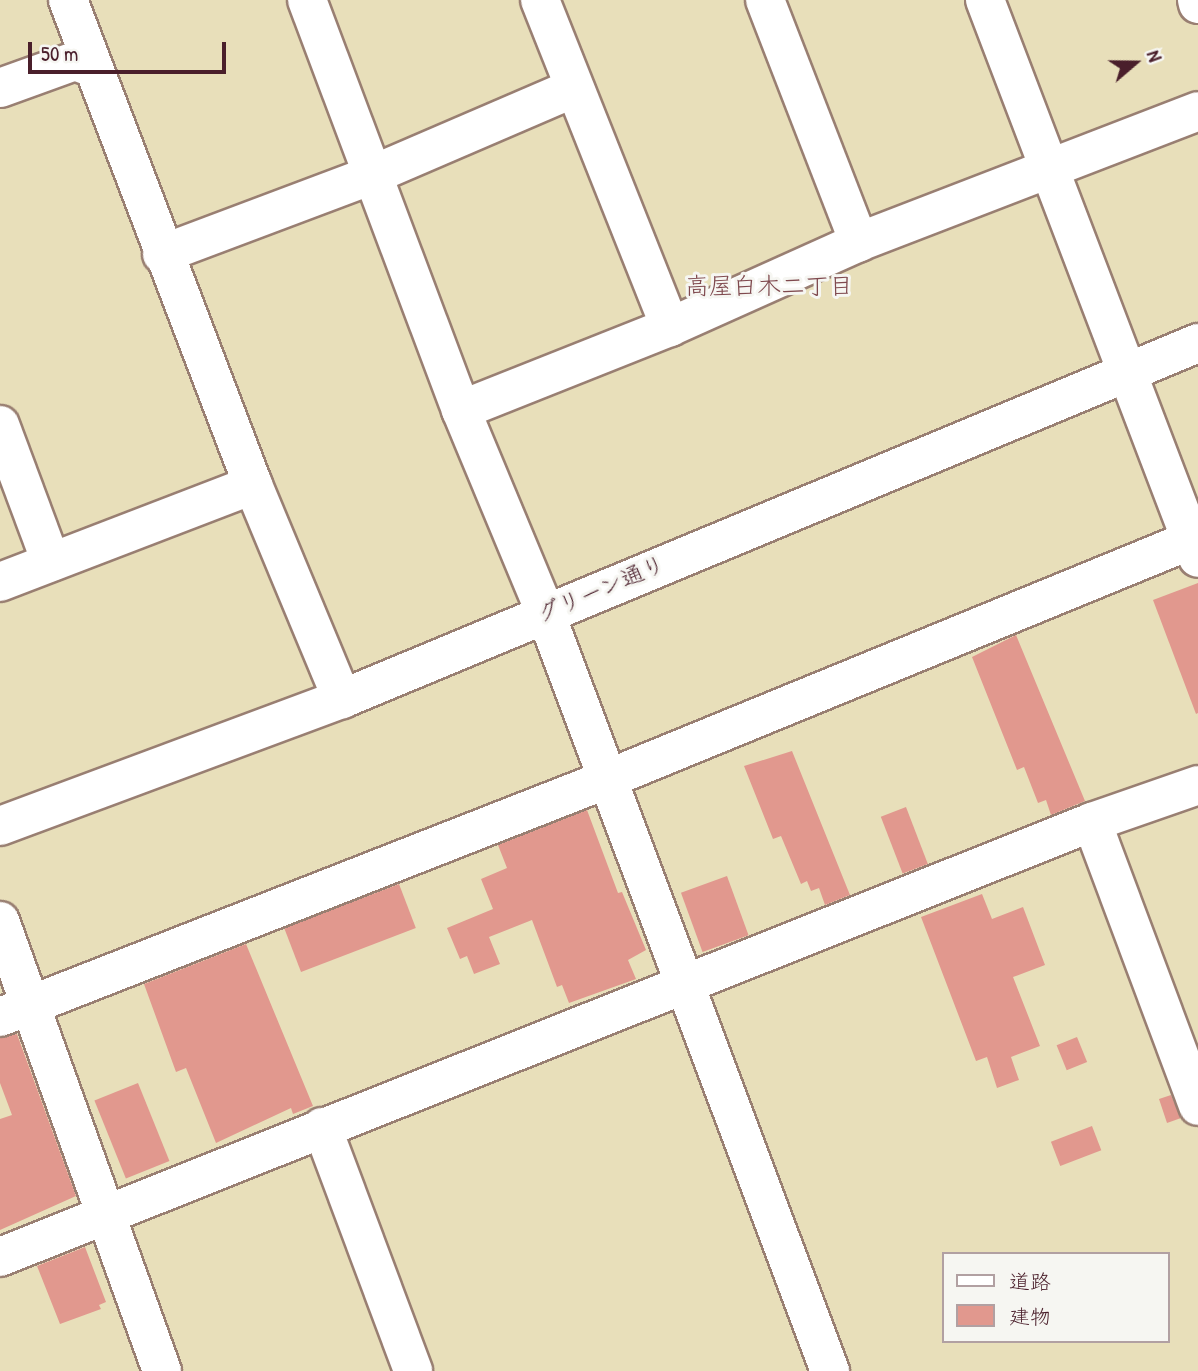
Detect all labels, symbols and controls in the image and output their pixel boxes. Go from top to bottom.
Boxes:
scale bar [32,28,229,72]
north arrow [1100,28,1170,98]
text: 50 m [41,39,78,68]
text: N [1141,47,1169,65]
district label: 高屋白木二丁目 [685,272,853,300]
street label: グリーン通り [532,549,670,629]
legend [942,1252,1170,1343]
text: 道路 [1009,1267,1051,1296]
text: 建物 [1009,1302,1051,1331]

